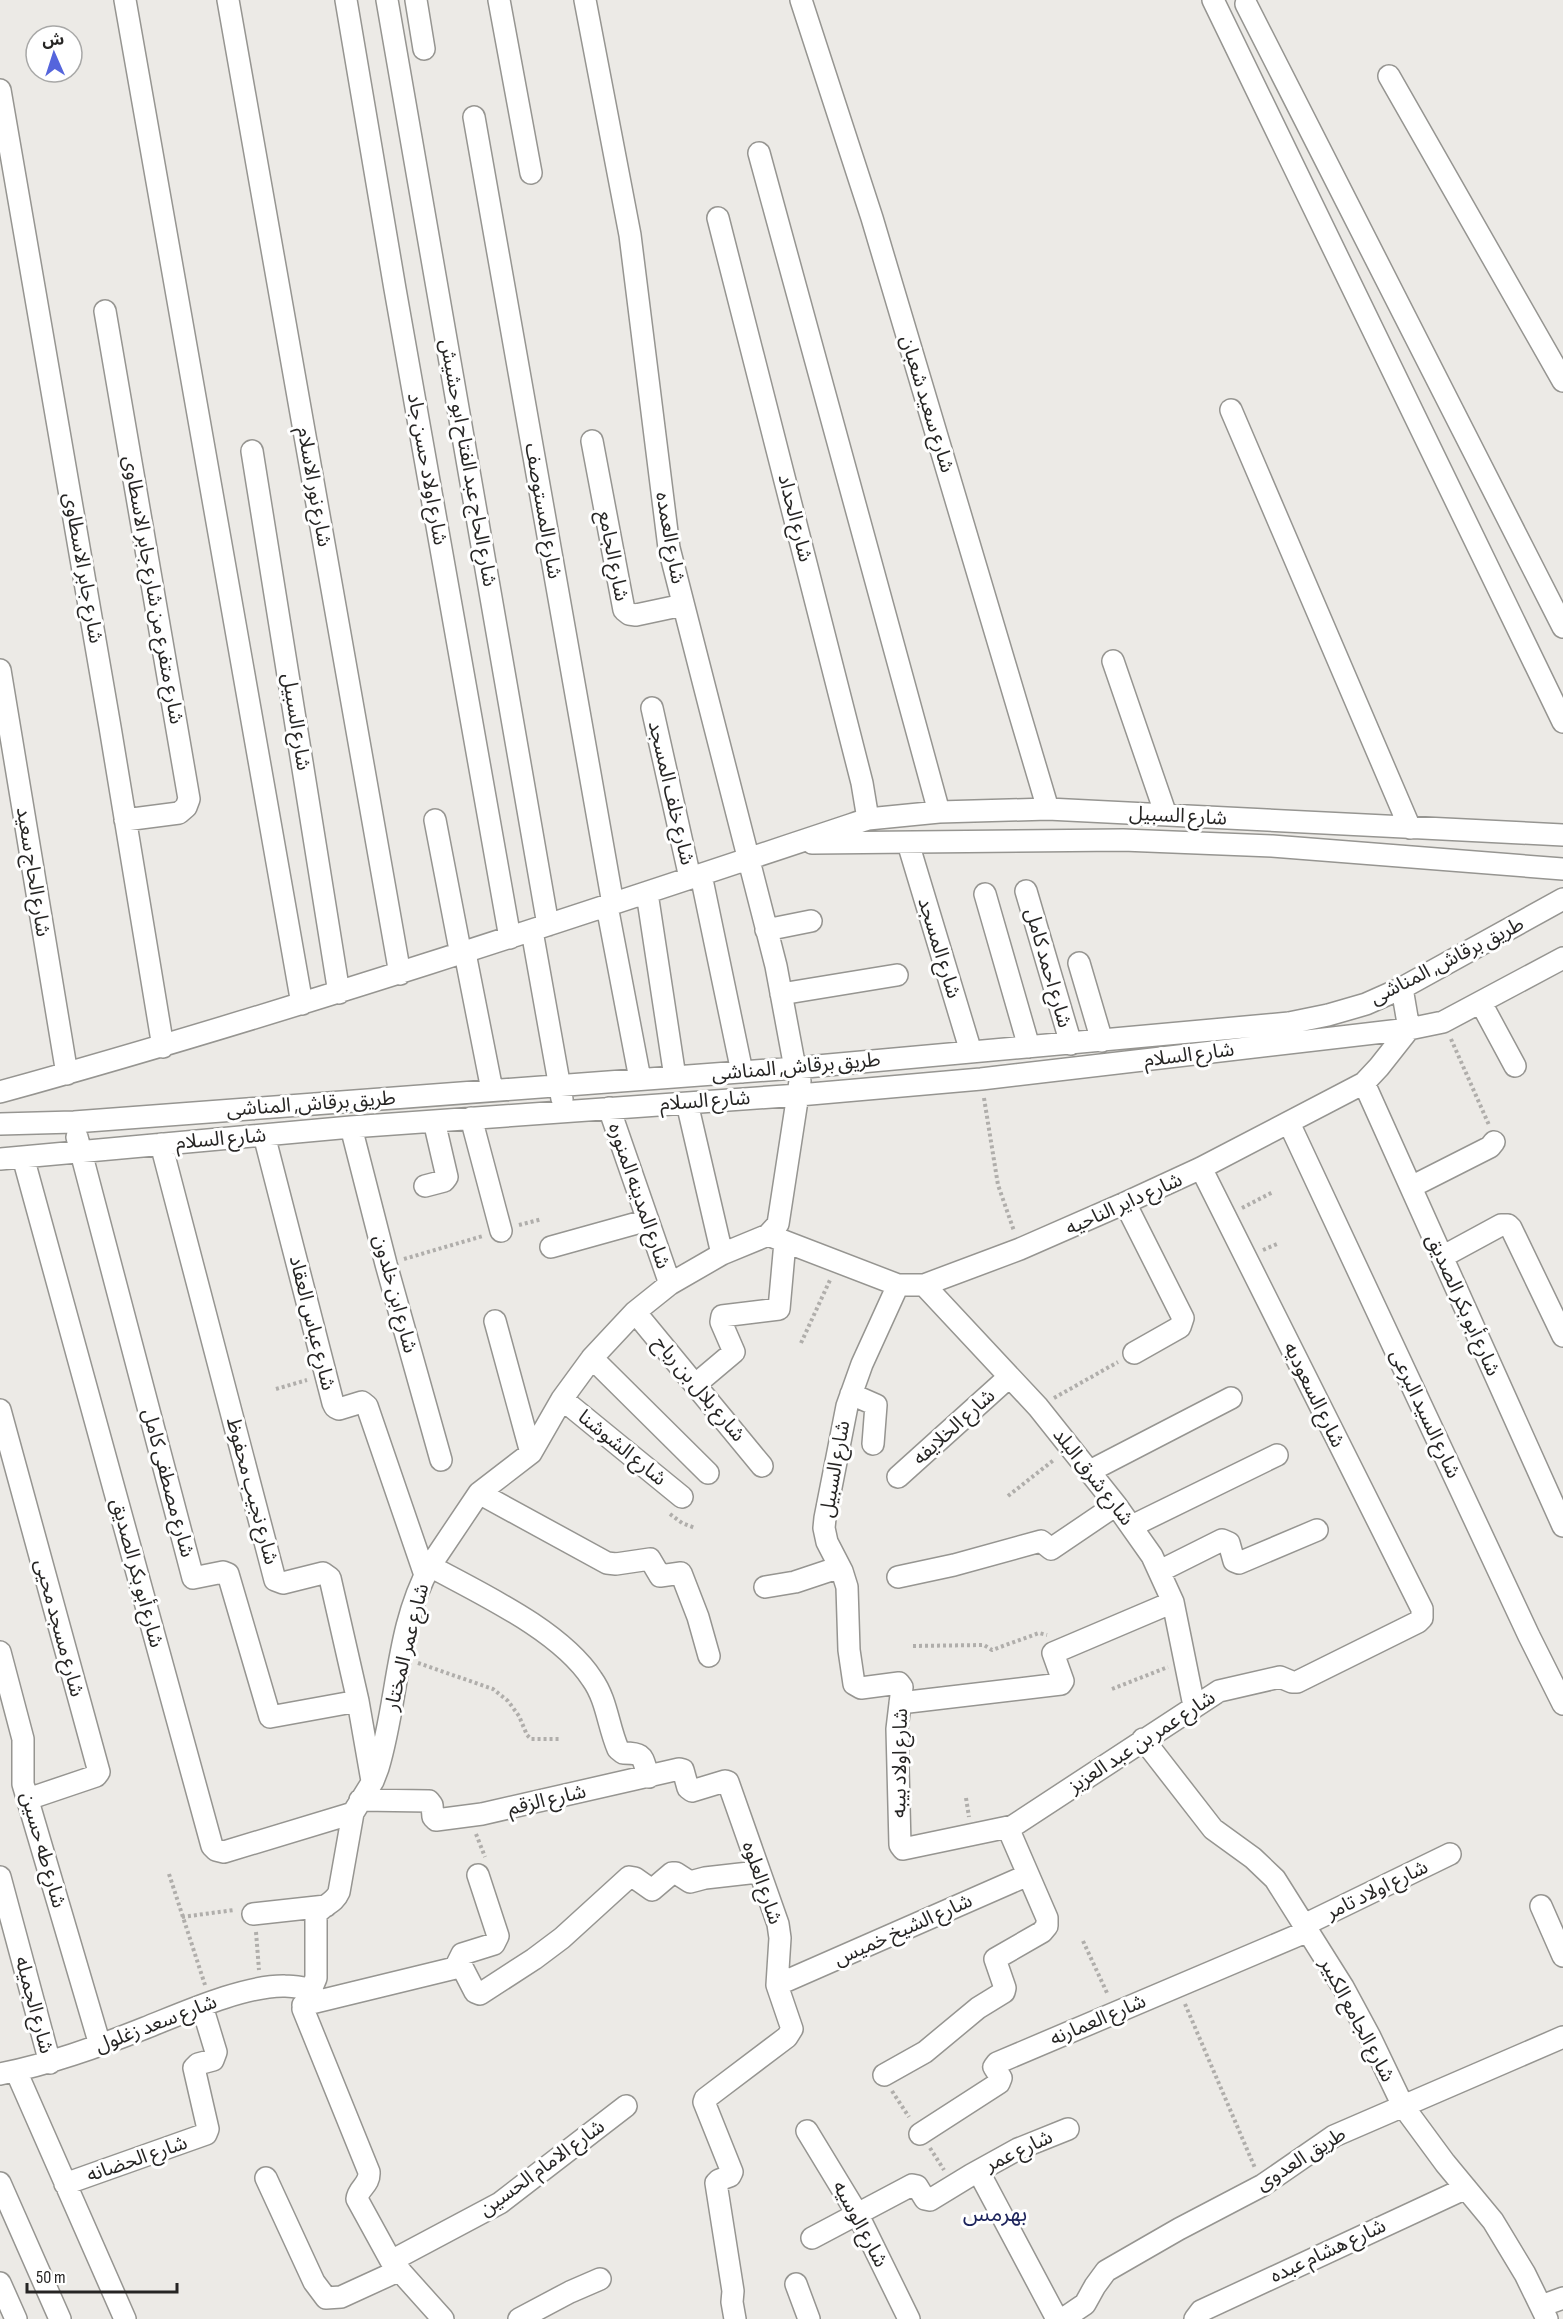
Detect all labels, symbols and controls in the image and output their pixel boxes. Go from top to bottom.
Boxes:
north arrow [24,24,84,84]
text: ش [42,30,65,51]
street label: شارع سعيد شعبان [893,333,959,476]
street label: شارع الحاج عبد الفتاح ابو حشيش [432,337,502,589]
street label: شارع اولاد حسن جاد [400,391,452,547]
street label: شارع نور الاسلام [290,425,336,549]
street label: شارع المستوصف [517,441,567,581]
street label: شارع متفرع من شارع جابر الاسطاوى [116,454,188,726]
street label: شارع الحداد [771,472,818,565]
street label: شارع العمده [648,490,690,586]
street label: شارع جابر الاسطاوى [56,491,108,646]
street label: شارع الجامع [590,509,634,604]
street label: شارع السبيل [275,672,316,773]
street label: شارع خلف المسجد [641,719,699,868]
street label: شارع السبيل [1128,801,1228,833]
street label: شارع الحاج سعيد [9,806,55,939]
street label: شارع المسجد [910,895,966,1002]
street label: شارع احمد كامل [1018,905,1077,1031]
street label: طريق برقاش, المناشى [1366,912,1528,1010]
street label: شارع السلام [1142,1038,1236,1074]
street label: طريق برقاش, المناشى [711,1048,881,1086]
street label: طريق برقاش, المناشى [226,1086,396,1122]
street label: شارع السلام [659,1086,751,1118]
street label: شارع المدينه المنوره [601,1120,675,1273]
street label: شارع السلام [175,1123,267,1157]
street label: شارع داير الناحيه [1062,1168,1187,1242]
street label: شارع أبو بكر الصديق [1419,1230,1506,1381]
street label: شارع ابن خلدون [366,1232,422,1356]
street label: شارع عباس العقاد [282,1253,340,1393]
street label: شارع بلال بن رباح [646,1331,750,1448]
street label: شارع السعوديه [1276,1338,1350,1452]
street label: شارع السيد البرعى [1383,1346,1465,1483]
street label: شارع الخلايفه [908,1384,1001,1472]
street label: شارع الشوشنا [572,1405,671,1493]
street label: شارع مصطفى كامل [135,1406,199,1560]
street label: شارع نجيب محفوظ [219,1415,283,1568]
street label: شارع السبيل [815,1419,857,1520]
street label: شارع شرق البلد [1046,1423,1139,1532]
street label: شارع أبو بكر الصديق [104,1496,169,1651]
street label: شارع مسجد محيى [27,1556,89,1700]
street label: شارع عمر المختار [379,1581,436,1714]
street label: شارع عمر بن عبد العزيز [1063,1686,1221,1801]
street label: شارع اولاد بيبه [887,1708,915,1818]
street label: شارع الزقم [506,1779,589,1823]
street label: شارع طه حسين [13,1789,71,1911]
street label: شارع العلوه [735,1838,787,1928]
street label: شارع اولاد تامر [1321,1855,1433,1927]
street label: شارع الشيخ خميس [830,1889,977,1973]
street label: شارع الجامع الكبير [1312,1953,1400,2087]
street label: شارع الجميله [8,1954,58,2057]
street label: شارع العمارنه [1046,1989,1150,2053]
street label: شارع سعد زغلول [92,1990,221,2060]
street label: شارع الامام الحسين [474,2114,611,2223]
street label: طريق العدوى [1252,2122,1350,2196]
street label: شارع عمر [981,2125,1057,2179]
street label: شارع الحضانه [84,2131,191,2189]
street label: شارع الوسيه [825,2177,893,2272]
district label: بهرمس [963,2201,1027,2228]
street label: شارع هشام عبده [1266,2214,1391,2290]
scale bar [27,2256,177,2294]
text: 50 m [36,2267,66,2288]

